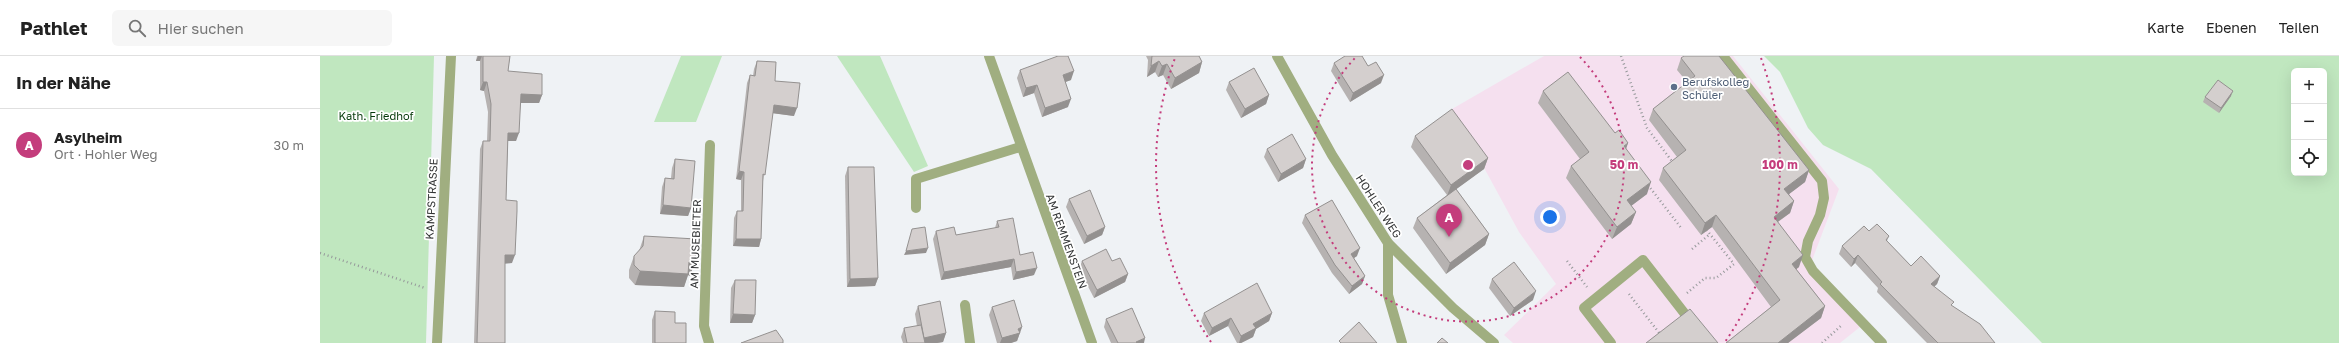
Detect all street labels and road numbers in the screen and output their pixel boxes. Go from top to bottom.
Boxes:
street label: KAMPSTRASSE [422,158,440,240]
street label: HOHLER WEG [1354,172,1404,240]
street label: AM REMMENSTEIN [1044,192,1090,290]
street label: AM MUSEBIETER [687,199,703,289]

